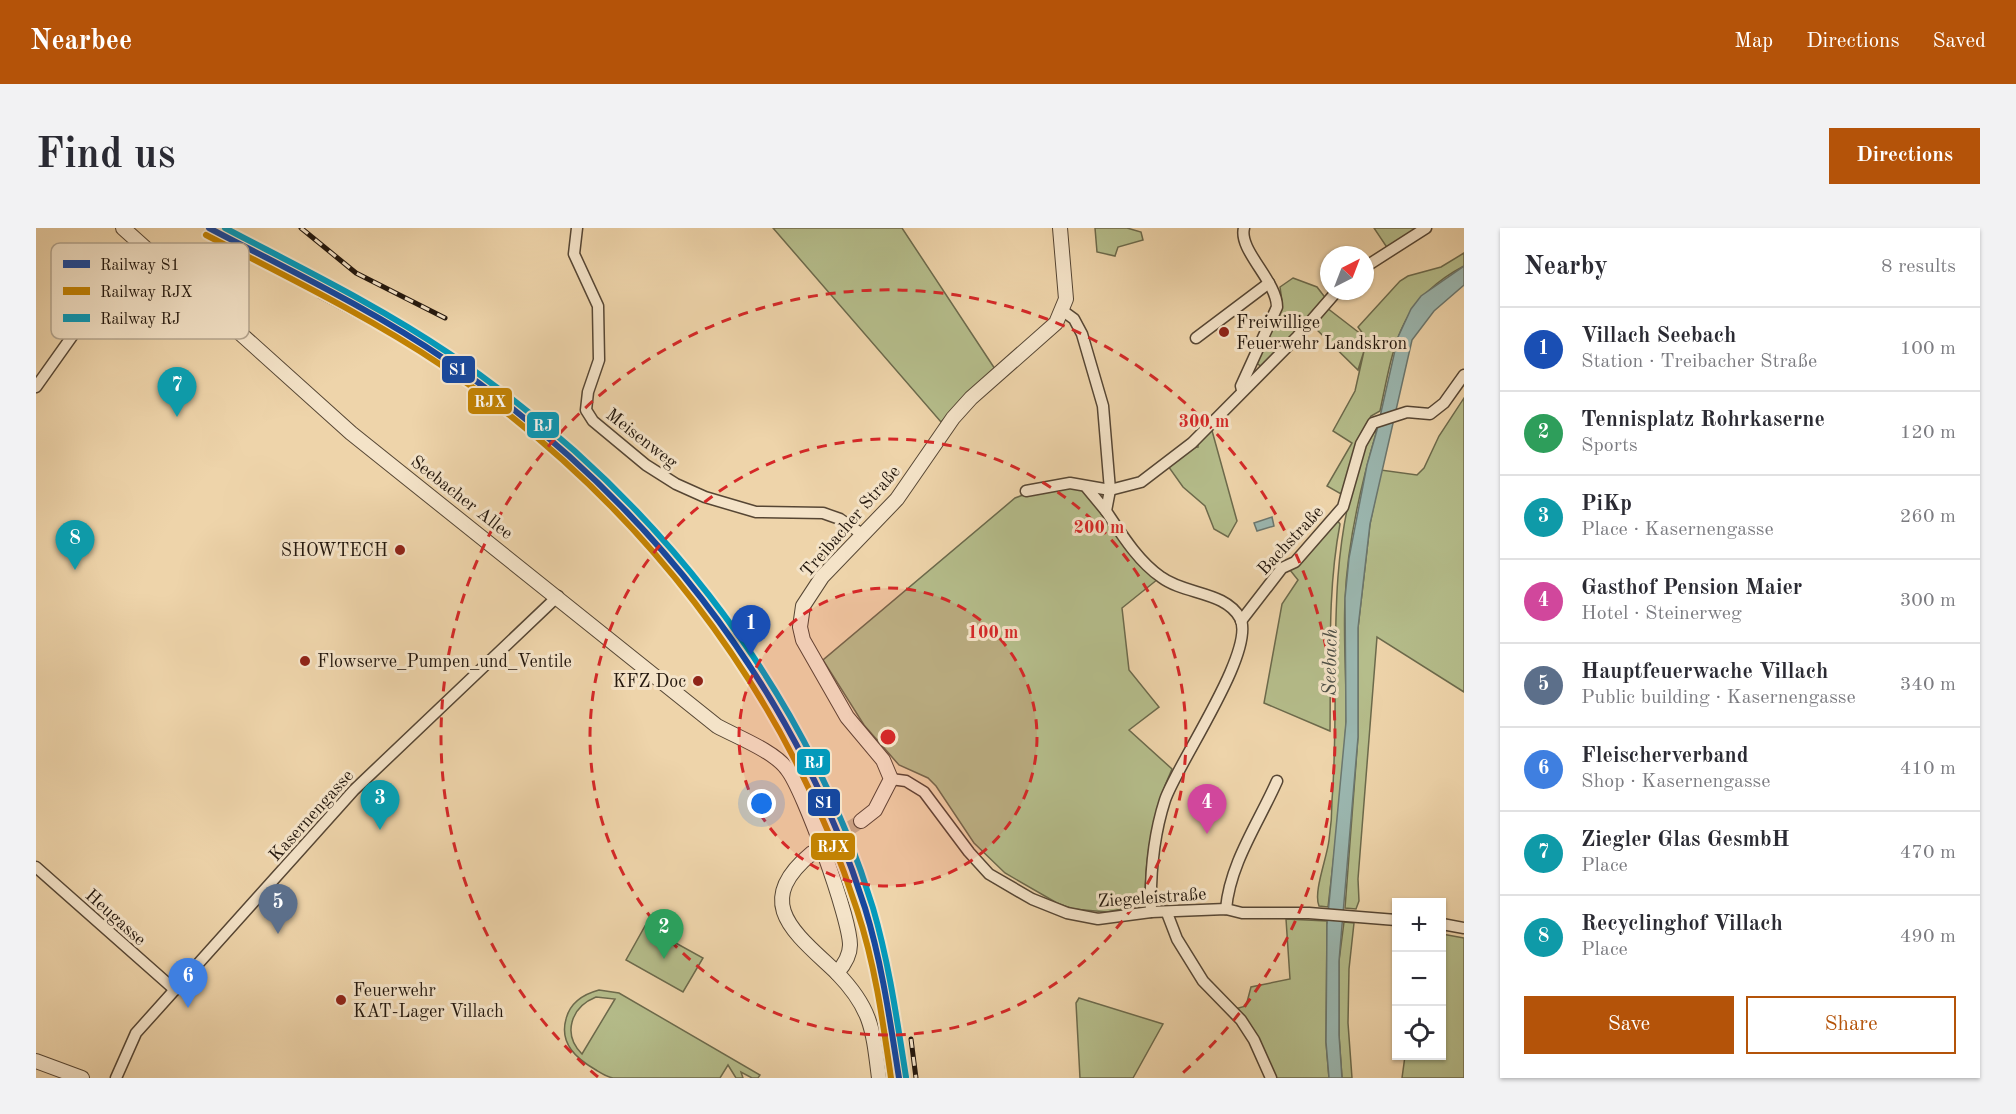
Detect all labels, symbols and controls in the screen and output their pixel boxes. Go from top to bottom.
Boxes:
text: Nearbee [30,28,132,56]
text: Map [1734,31,1773,52]
text: Directions [1806,31,1900,52]
text: Saved [1933,31,1986,52]
button: Directions [1829,128,1980,184]
text: Find us [36,135,175,177]
legend [51,243,249,339]
north arrow [1320,246,1374,300]
text: Nearby [1524,254,1608,280]
text: 8 results [1881,257,1956,277]
text: Railway S1 [100,258,180,274]
text: Railway RJX [100,285,193,301]
text: Railway RJ [100,312,181,328]
place label: Freiwillige Feuerwehr Landskron [1236,314,1408,353]
marker: Freiwillige Feuerwehr Landskron [1217,325,1231,339]
text: Villach Seebach [1581,325,1736,347]
text: 1 [1538,339,1549,359]
text: 100 m [1900,339,1956,359]
text: Station · Treibacher Straße [1581,352,1817,372]
line badge: S1 [441,355,476,384]
text: S1 [448,363,468,379]
pin: 7 [158,368,196,417]
line badge: RJX [467,387,513,415]
text: RJX [474,395,506,411]
street label: Meisenweg [602,405,681,472]
text: Tennisplatz Rohrkaserne [1581,409,1825,431]
line badge: RJ [526,411,560,439]
text: 300 m [1179,413,1229,431]
text: RJ [533,419,554,435]
text: 2 [1538,423,1549,443]
text: 120 m [1900,423,1956,443]
text: Sports [1581,436,1638,456]
street label: Seebacher Allee [407,452,516,543]
street label: Treibacher Straße [798,462,904,581]
text: PiKp [1581,493,1632,515]
street label: Bachstraße [1254,503,1327,579]
text: 3 [1538,507,1549,527]
text: 260 m [1900,507,1956,527]
text: 200 m [1074,519,1124,537]
pin: 8 [56,520,94,570]
text: Place · Kasernengasse [1581,520,1774,540]
place label: SHOWTECH [281,542,388,560]
marker: SHOWTECH [393,543,407,557]
text: Gasthof Pension Maier [1581,577,1802,599]
text: 4 [1538,591,1549,611]
text: 300 m [1900,591,1956,611]
text: Hotel · Steinerweg [1581,604,1742,624]
pin: 1 [732,606,770,655]
text: 100 m [968,624,1018,642]
water label: Seebach [1320,628,1342,696]
place label: Flowserve_Pumpen_und_Ventile [317,653,572,671]
marker: Flowserve_Pumpen_und_Ventile [298,654,312,668]
text: Hauptfeuerwache Villach [1581,661,1828,683]
place label: KFZ Doc [613,673,686,691]
marker: KFZ Doc [691,674,705,688]
text: 5 [1538,675,1549,695]
text: 340 m [1900,675,1956,695]
text: Public building · Kasernengasse [1581,688,1856,708]
centre of rings [878,727,898,747]
text: Fleischerverband [1581,745,1749,767]
line badge: RJ [796,748,831,776]
text: RJ [804,756,825,772]
text: 6 [1538,759,1549,779]
text: 410 m [1900,759,1956,779]
street label: Kasernengasse [266,766,357,865]
text: Shop · Kasernengasse [1581,772,1770,792]
pin: 3 [360,780,400,830]
pin: 4 [1188,784,1226,834]
line badge: S1 [807,788,841,817]
your location [747,789,776,818]
text: S1 [814,796,834,812]
text: Ziegler Glas GesmbH [1581,829,1790,851]
line badge: RJX [810,832,856,861]
text: RJX [817,840,849,856]
text: 7 [1538,843,1549,863]
text: 470 m [1900,843,1956,863]
text: Place [1581,856,1628,876]
pin: 5 [258,884,298,934]
street label: Ziegeleistraße [1097,885,1207,911]
street label: Heugasse [82,886,149,949]
map controls [1392,898,1446,1060]
button: + [1392,898,1446,952]
pin: 2 [644,910,684,959]
text: Recyclinghof Villach [1581,913,1783,935]
text: 8 [1538,927,1549,947]
text: 490 m [1900,927,1956,947]
text: Place [1581,940,1628,960]
button: − [1392,952,1446,1006]
pin: 6 [168,958,208,1008]
place label: Feuerwehr KAT-Lager Villach [353,982,504,1021]
marker: Feuerwehr KAT-Lager Villach [334,993,348,1007]
button: Save [1524,996,1734,1054]
button: Share [1746,996,1956,1054]
button: locate [1392,1006,1446,1060]

